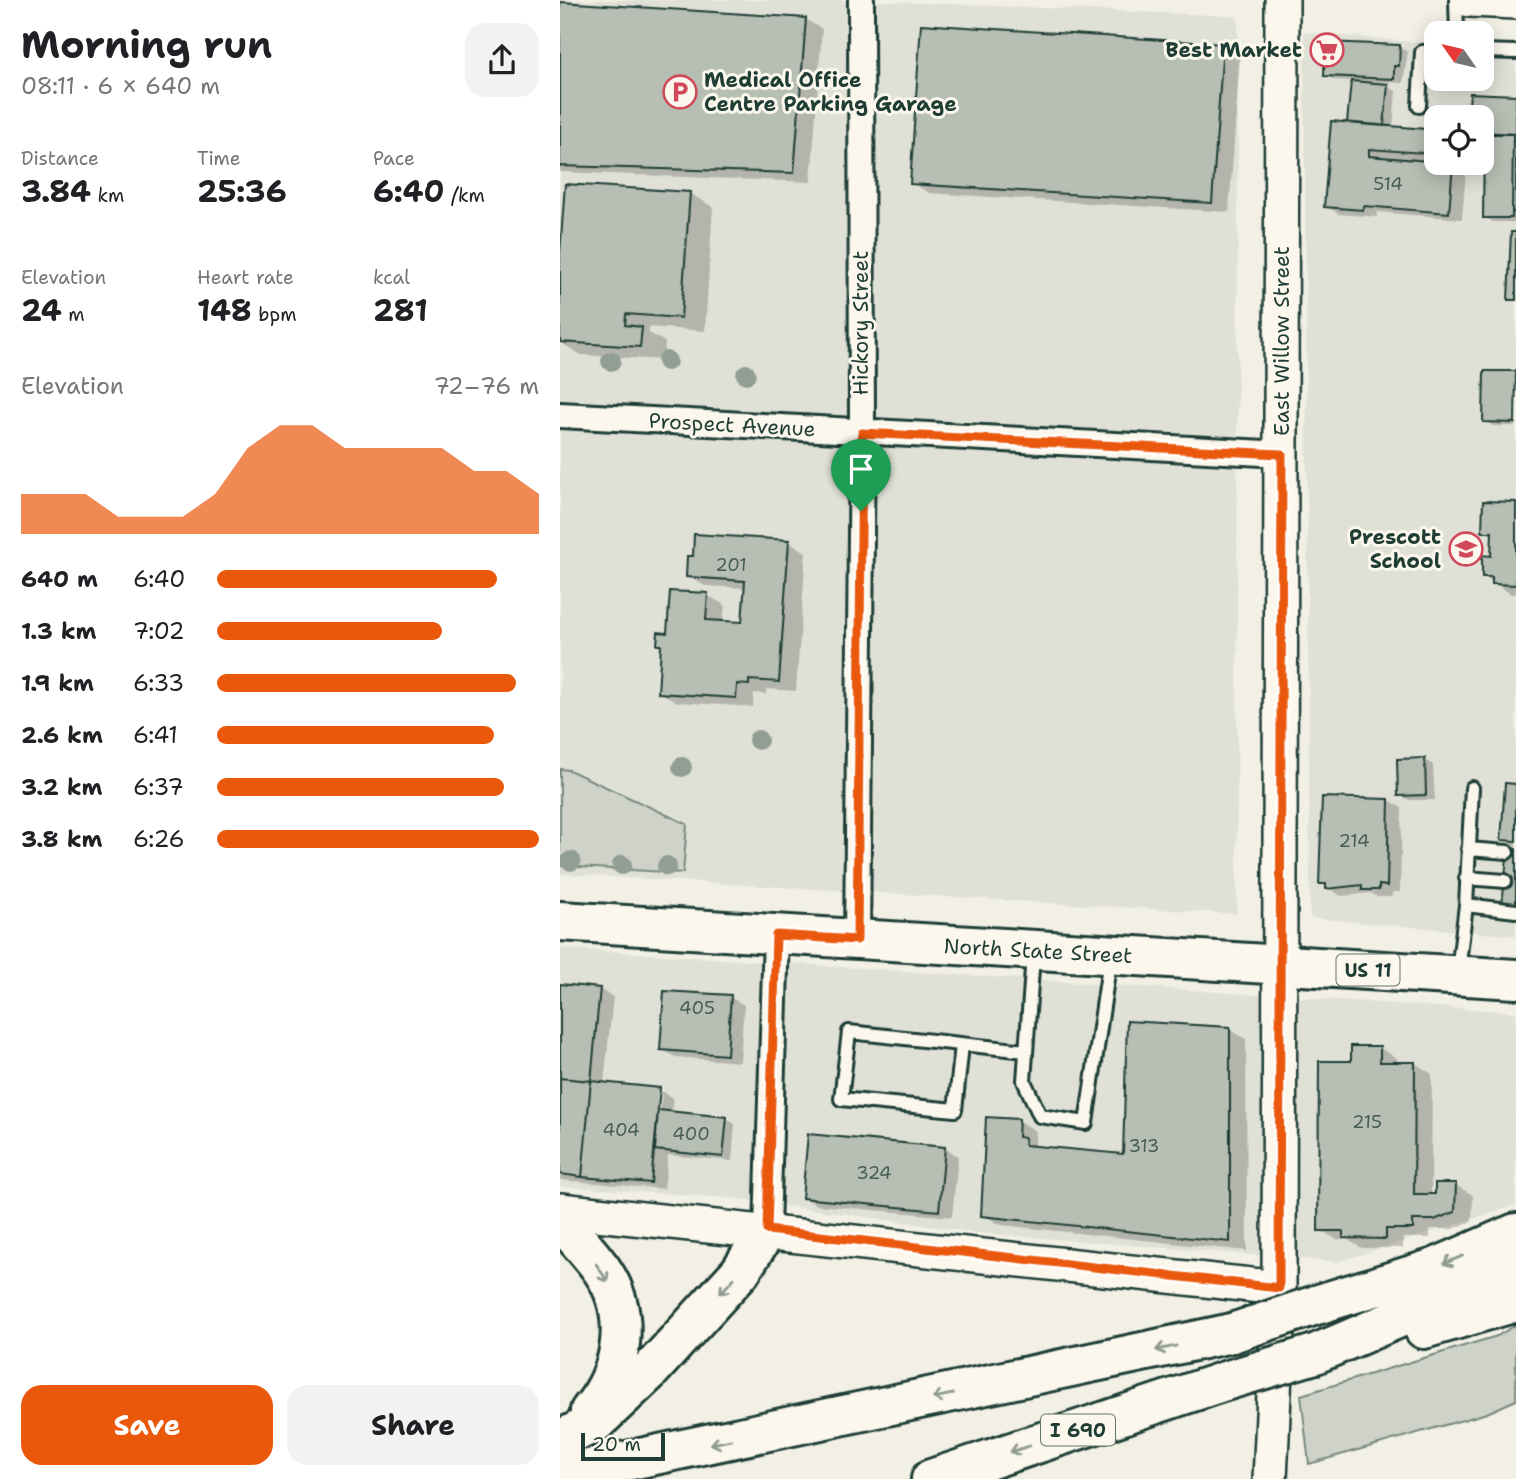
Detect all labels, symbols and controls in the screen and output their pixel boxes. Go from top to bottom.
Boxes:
text: Morning run [21,19,272,70]
north arrow [1424,21,1494,91]
map controls [1424,21,1494,175]
button: share [465,23,539,97]
supermarket icon: Best Market [1308,31,1346,69]
place label: Best Market [1166,36,1302,64]
place label: Medical Office Centre Parking Garage [704,66,957,118]
text: 08:11 · 6 × 640 m [21,71,220,101]
parking icon: Medical Office Centre Parking Garage [661,73,699,111]
button: locate [1424,105,1494,175]
text: Distance [21,146,99,171]
text: Time [197,146,241,171]
text: Pace [373,146,415,171]
text: 3.84 [21,171,91,212]
text: 25:36 [197,171,287,212]
text: 6:40 [373,171,444,212]
house number: 514 [1373,172,1403,196]
text: km [91,183,124,208]
text: /km [444,183,485,208]
street label: East Willow Street [1268,246,1296,436]
street label: Hickory Street [847,251,875,395]
text: Elevation [21,265,106,290]
text: Heart rate [197,265,294,290]
text: kcal [373,265,410,290]
text: 24 [21,290,62,331]
text: 148 [197,290,252,331]
text: 281 [373,290,428,331]
text: m [62,302,85,327]
text: bpm [252,302,297,327]
text: Elevation [21,371,124,401]
text: 72–76 m [434,371,539,401]
street label: Prospect Avenue [648,407,816,443]
pin [831,439,891,511]
icon: arrive [842,450,880,488]
place label: Prescott School [1349,523,1441,575]
school or university icon: Prescott School [1447,530,1485,568]
house number: 201 [715,553,747,577]
text: 640 m [21,564,98,594]
text: 6:40 [133,564,185,594]
text: 1.3 km [21,616,96,646]
text: 7:02 [133,616,185,646]
text: 1.9 km [21,668,94,698]
text: 6:33 [133,668,184,698]
text: 2.6 km [21,720,103,750]
text: 6:41 [133,720,178,750]
text: 3.2 km [21,772,103,802]
text: 6:37 [133,772,184,802]
text: 3.8 km [21,824,102,854]
text: 6:26 [133,824,185,854]
house number: 214 [1338,829,1370,853]
street label: North State Street [943,932,1133,970]
road number: US 11 [1336,954,1400,986]
house number: 405 [679,996,715,1020]
house number: 215 [1352,1110,1382,1134]
house number: 404 [602,1118,640,1142]
house number: 400 [672,1122,710,1146]
house number: 313 [1129,1134,1159,1158]
house number: 324 [856,1161,892,1185]
one-way arrow [1443,1254,1465,1267]
one-way arrow [595,1263,610,1282]
one-way arrow [719,1277,736,1294]
one-way arrow [1155,1342,1178,1355]
button: Save [21,1385,273,1465]
button: Share [287,1385,539,1465]
one-way arrow [932,1390,955,1404]
road number: I 690 [1041,1414,1115,1446]
scale bar [581,1430,665,1462]
text: 20 m [592,1432,641,1457]
one-way arrow [710,1436,733,1450]
one-way arrow [1010,1444,1032,1456]

